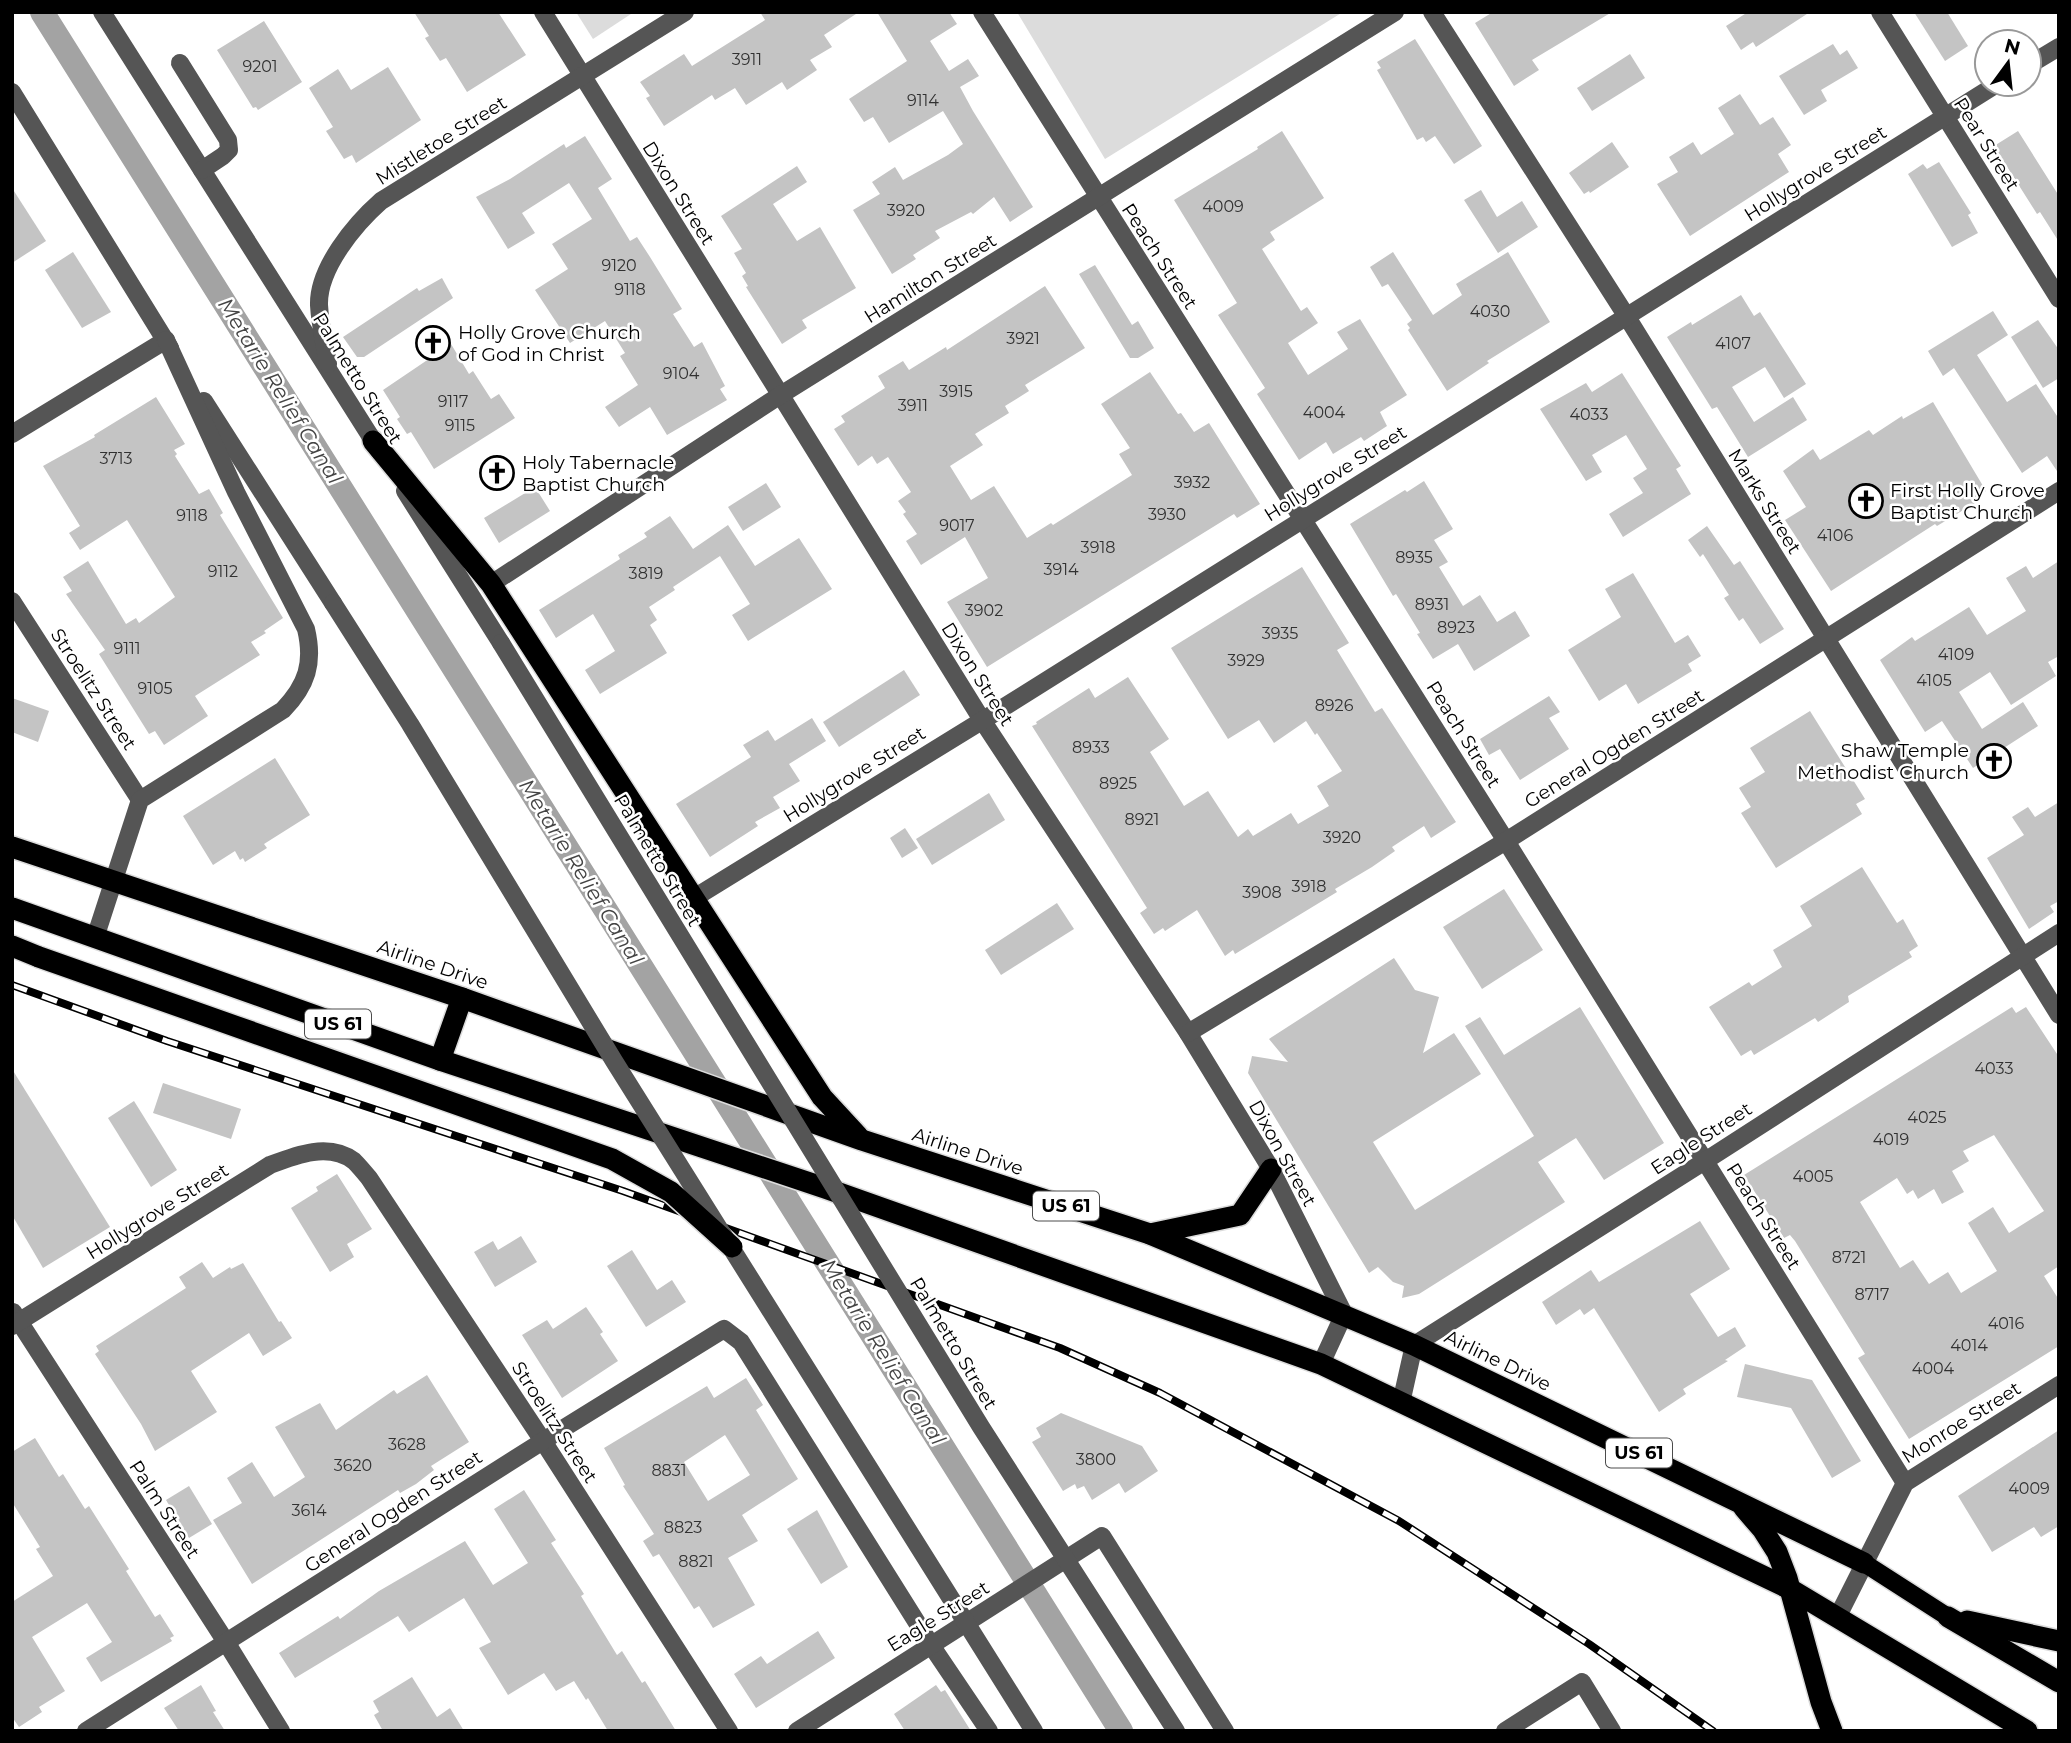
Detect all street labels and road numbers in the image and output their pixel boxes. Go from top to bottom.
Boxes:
street label: Mistletoe Street [372,91,511,190]
street label: Pear Street [1949,93,2025,195]
street label: Hollygrove Street [1740,120,1891,226]
street label: Dixon Street [638,137,720,250]
street label: Peach Street [1117,199,1202,314]
street label: Hamilton Street [860,228,1001,328]
street label: Palmetto Street [308,308,407,448]
street label: Hollygrove Street [1260,420,1411,526]
street label: Marks Street [1723,444,1806,558]
street label: Dixon Street [937,618,1019,731]
street label: Stroelitz Street [46,624,142,755]
street label: Peach Street [1422,677,1506,792]
street label: General Ogden Street [1520,684,1708,813]
street label: Hollygrove Street [779,721,930,827]
street label: Palmetto Street [609,790,706,931]
street label: Airline Drive [374,935,491,994]
road number: US 61 [305,1009,371,1038]
street label: Dixon Street [1244,1096,1321,1211]
street label: Eagle Street [1646,1097,1756,1180]
street label: Airline Drive [909,1123,1026,1180]
street label: Hollygrove Street [82,1158,233,1264]
street label: Peach Street [1722,1159,1806,1274]
road number: US 61 [1033,1191,1099,1220]
street label: Palmetto Street [905,1273,1002,1414]
street label: Airline Drive [1441,1325,1555,1396]
street label: Stroelitz Street [507,1357,603,1488]
street label: Monroe Street [1897,1376,2025,1468]
road number: US 61 [1606,1438,1672,1468]
street label: General Ogden Street [300,1445,487,1577]
street label: Palm Street [124,1456,205,1563]
street label: Eagle Street [883,1576,994,1657]

